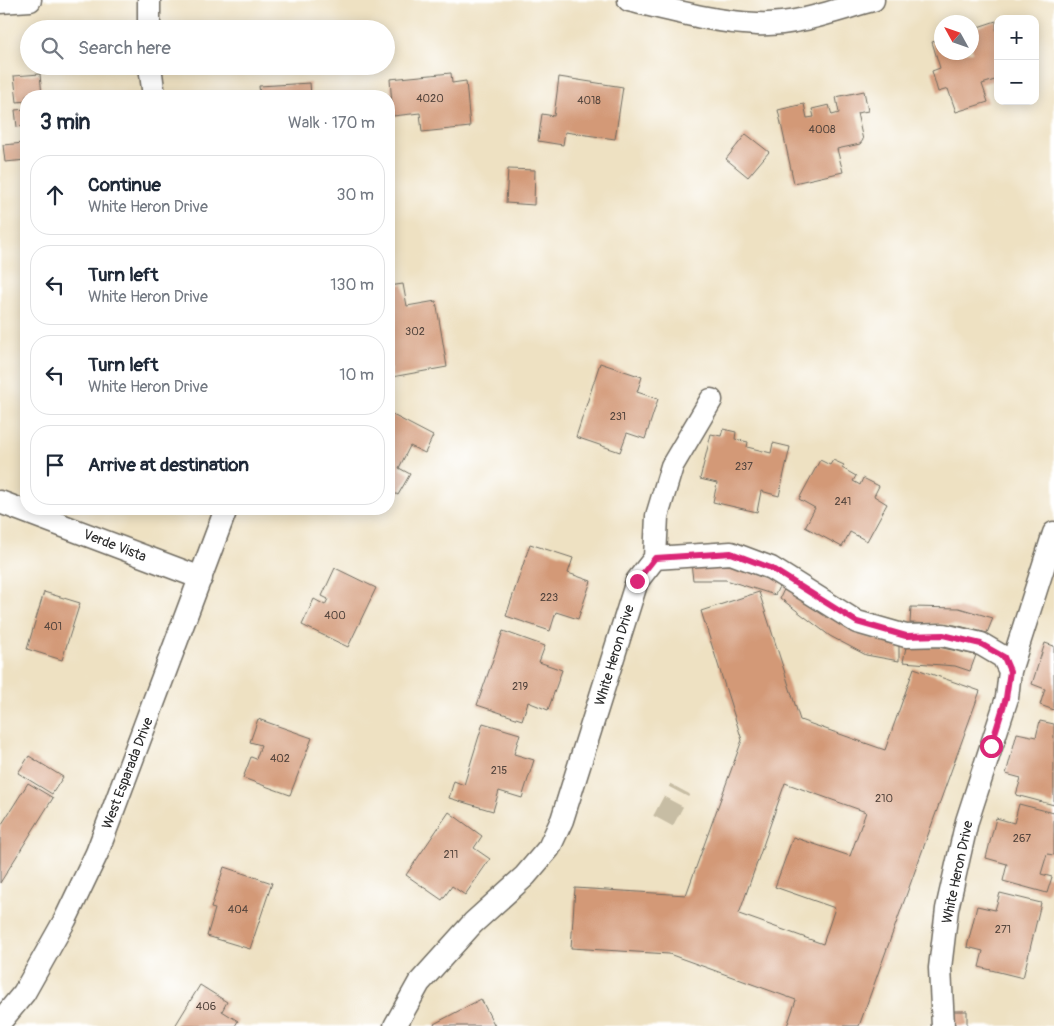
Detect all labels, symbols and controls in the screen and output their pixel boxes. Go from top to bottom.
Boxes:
north arrow [934,15,979,60]
map controls [994,15,1039,105]
button: + [994,15,1039,60]
search box [20,20,395,75]
icon: search [38,34,66,62]
text: Search here [78,36,171,60]
button: − [994,60,1039,105]
house number: 4020 [416,92,444,105]
house number: 4018 [577,94,601,107]
text: 3 min [40,109,90,136]
text: Walk · 170 m [288,113,375,133]
house number: 4008 [809,123,836,136]
text: Continue [88,173,161,197]
icon: ahead [41,181,69,209]
text: 30 m [336,185,374,205]
text: White Heron Drive [88,197,208,217]
text: Turn left [88,263,158,287]
icon: left [41,271,69,299]
text: 130 m [330,275,374,295]
text: White Heron Drive [88,287,208,307]
house number: 302 [405,325,425,338]
text: Turn left [88,353,158,377]
icon: left [41,361,69,389]
text: 10 m [339,365,374,385]
text: White Heron Drive [88,377,208,397]
house number: 231 [610,410,626,423]
icon: arrive [41,451,69,479]
text: Arrive at destination [88,453,249,477]
house number: 237 [735,460,753,473]
house number: 241 [835,495,851,508]
street label: Verde Vista [81,526,149,565]
route end [626,570,649,593]
house number: 223 [540,591,558,604]
street label: White Heron Drive [591,602,638,708]
house number: 400 [324,609,346,622]
house number: 401 [44,620,62,633]
house number: 219 [512,680,528,693]
street label: West Esparada Drive [98,715,157,831]
route start [980,735,1003,758]
house number: 402 [270,752,290,765]
house number: 215 [491,764,507,777]
house number: 210 [875,792,893,805]
street label: White Heron Drive [938,819,977,925]
house number: 267 [1013,832,1031,845]
house number: 211 [444,848,458,861]
house number: 404 [228,903,249,916]
house number: 271 [995,923,1011,936]
house number: 406 [196,1000,216,1013]

